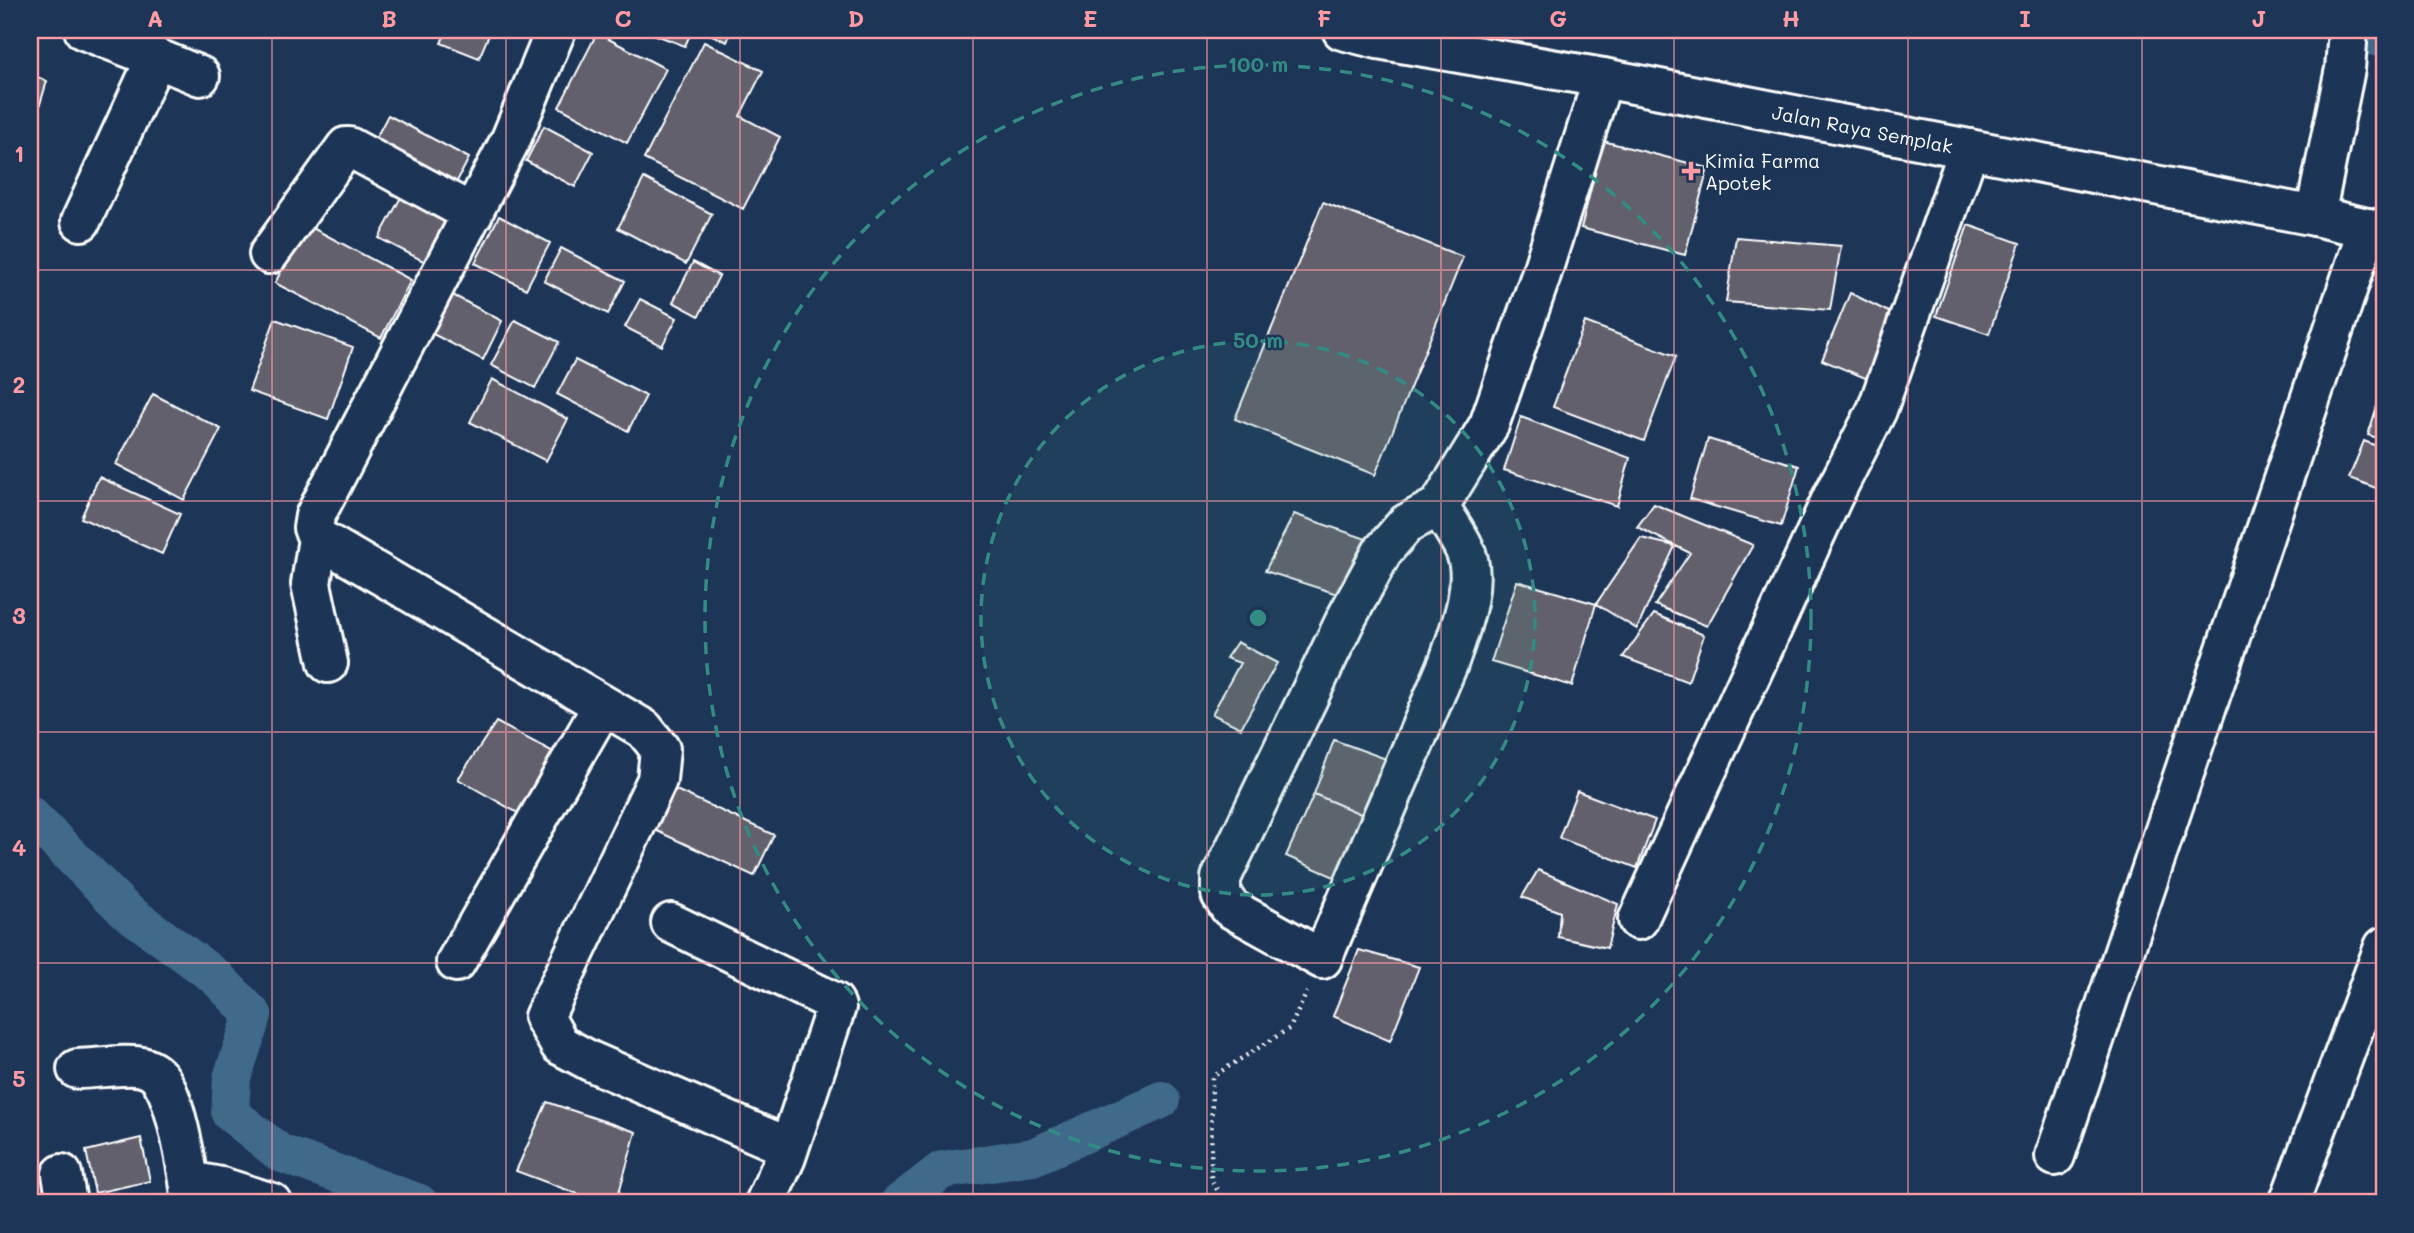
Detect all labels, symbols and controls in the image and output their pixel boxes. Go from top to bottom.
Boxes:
text: A [147,3,163,33]
text: B [381,3,397,33]
text: C [614,3,632,33]
text: D [848,3,864,33]
text: E [1083,3,1097,33]
text: F [1317,3,1331,33]
text: G [1549,3,1567,33]
text: H [1782,3,1800,33]
text: I [2019,3,2031,33]
text: J [2251,3,2267,33]
text: 100 m [1228,50,1288,77]
street label: Jalan Raya Semplak [1770,99,1955,158]
text: 1 [14,138,24,168]
place label: Kimia Farma Apotek [1705,148,1820,195]
marker: Kimia Farma Apotek [1683,163,1699,179]
text: 50 m [1233,326,1283,353]
text: 2 [13,369,25,399]
text: 3 [12,600,26,630]
centre of rings [1246,606,1270,630]
text: 4 [12,832,26,862]
text: 5 [12,1063,26,1093]

